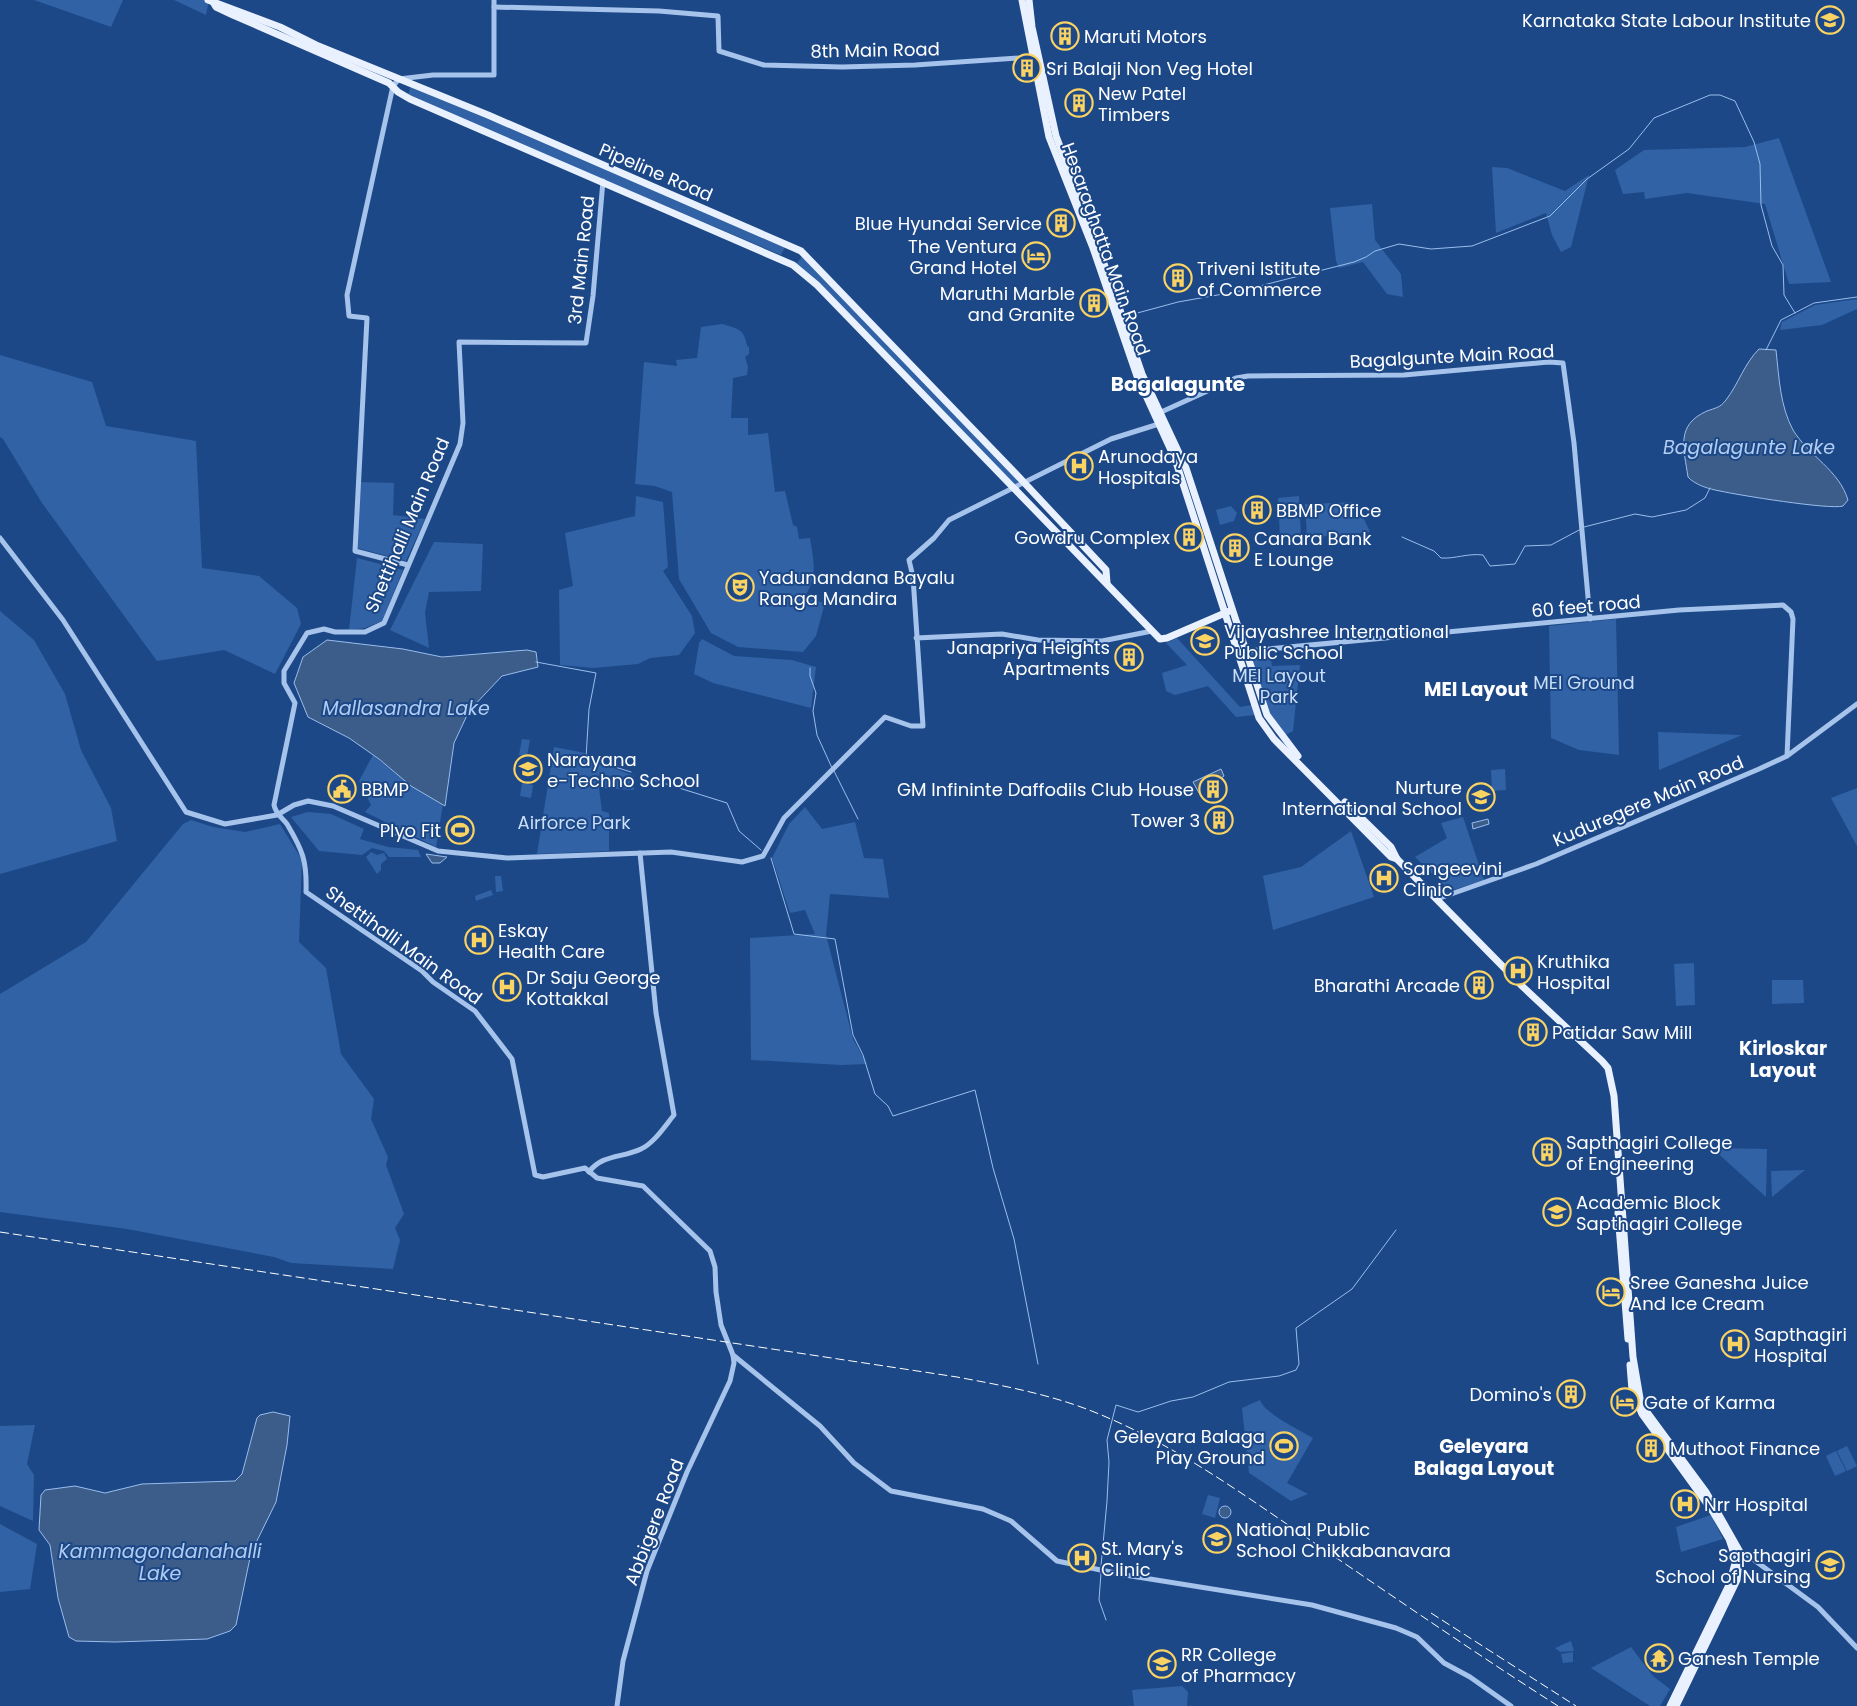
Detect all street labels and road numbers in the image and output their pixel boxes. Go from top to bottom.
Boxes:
street label: 8th Main Road [810,36,940,64]
street label: Pipeline Road [595,137,717,207]
street label: Hesaraghatta Main Road [1056,139,1156,359]
street label: 3rd Main Road [562,194,600,326]
street label: Bagalgunte Main Road [1349,338,1555,374]
street label: Shettihalli Main Road [359,434,455,616]
street label: 60 feet road [1530,589,1642,623]
street label: Kuduregere Main Road [1549,749,1747,853]
street label: Shettihalli Main Road [321,880,487,1010]
street label: Abbigere Road [618,1455,690,1589]

